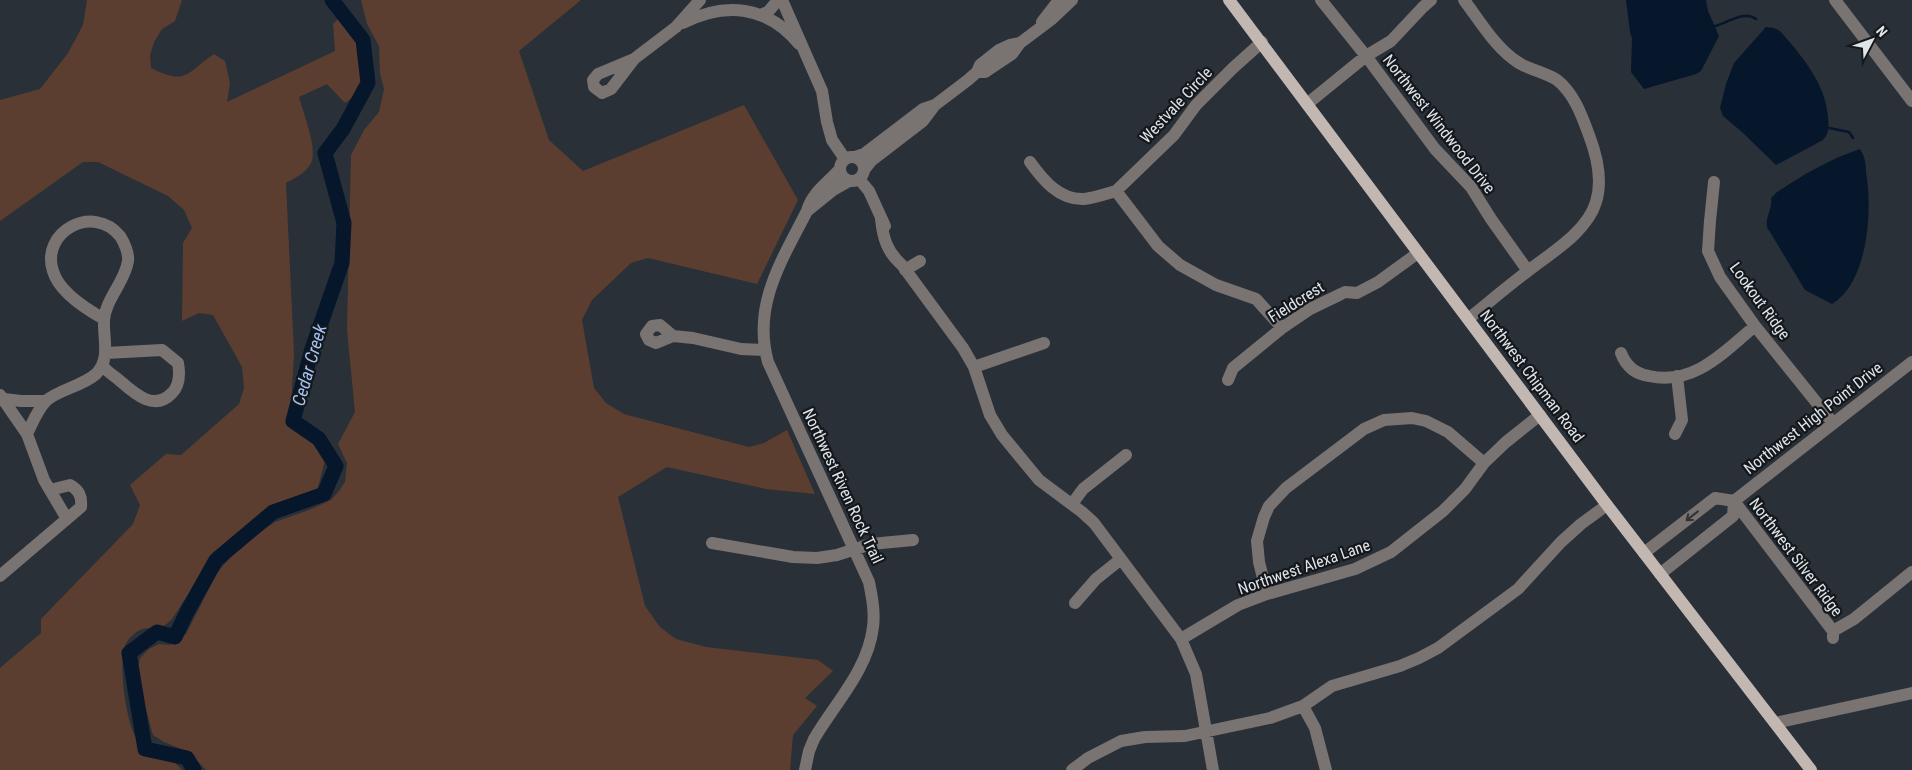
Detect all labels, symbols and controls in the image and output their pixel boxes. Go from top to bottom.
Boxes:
north arrow [1847,15,1897,65]
text: N [1873,23,1891,40]
street label: Northwest Windwood Drive [1379,51,1499,197]
street label: Westvale Circle [1136,63,1216,147]
street label: Lookout Ridge [1726,259,1794,343]
street label: Fieldcrest [1265,277,1328,327]
street label: Northwest Chipman Road [1476,306,1588,446]
water label: Cedar Creek [287,321,331,408]
street label: Northwest High Point Drive [1740,358,1886,478]
street label: Northwest Riven Rock Trail [799,405,887,567]
street label: Northwest Silver Ridge [1745,494,1847,620]
one-way arrow [1685,511,1698,522]
street label: Northwest Alexa Lane [1235,535,1373,599]

